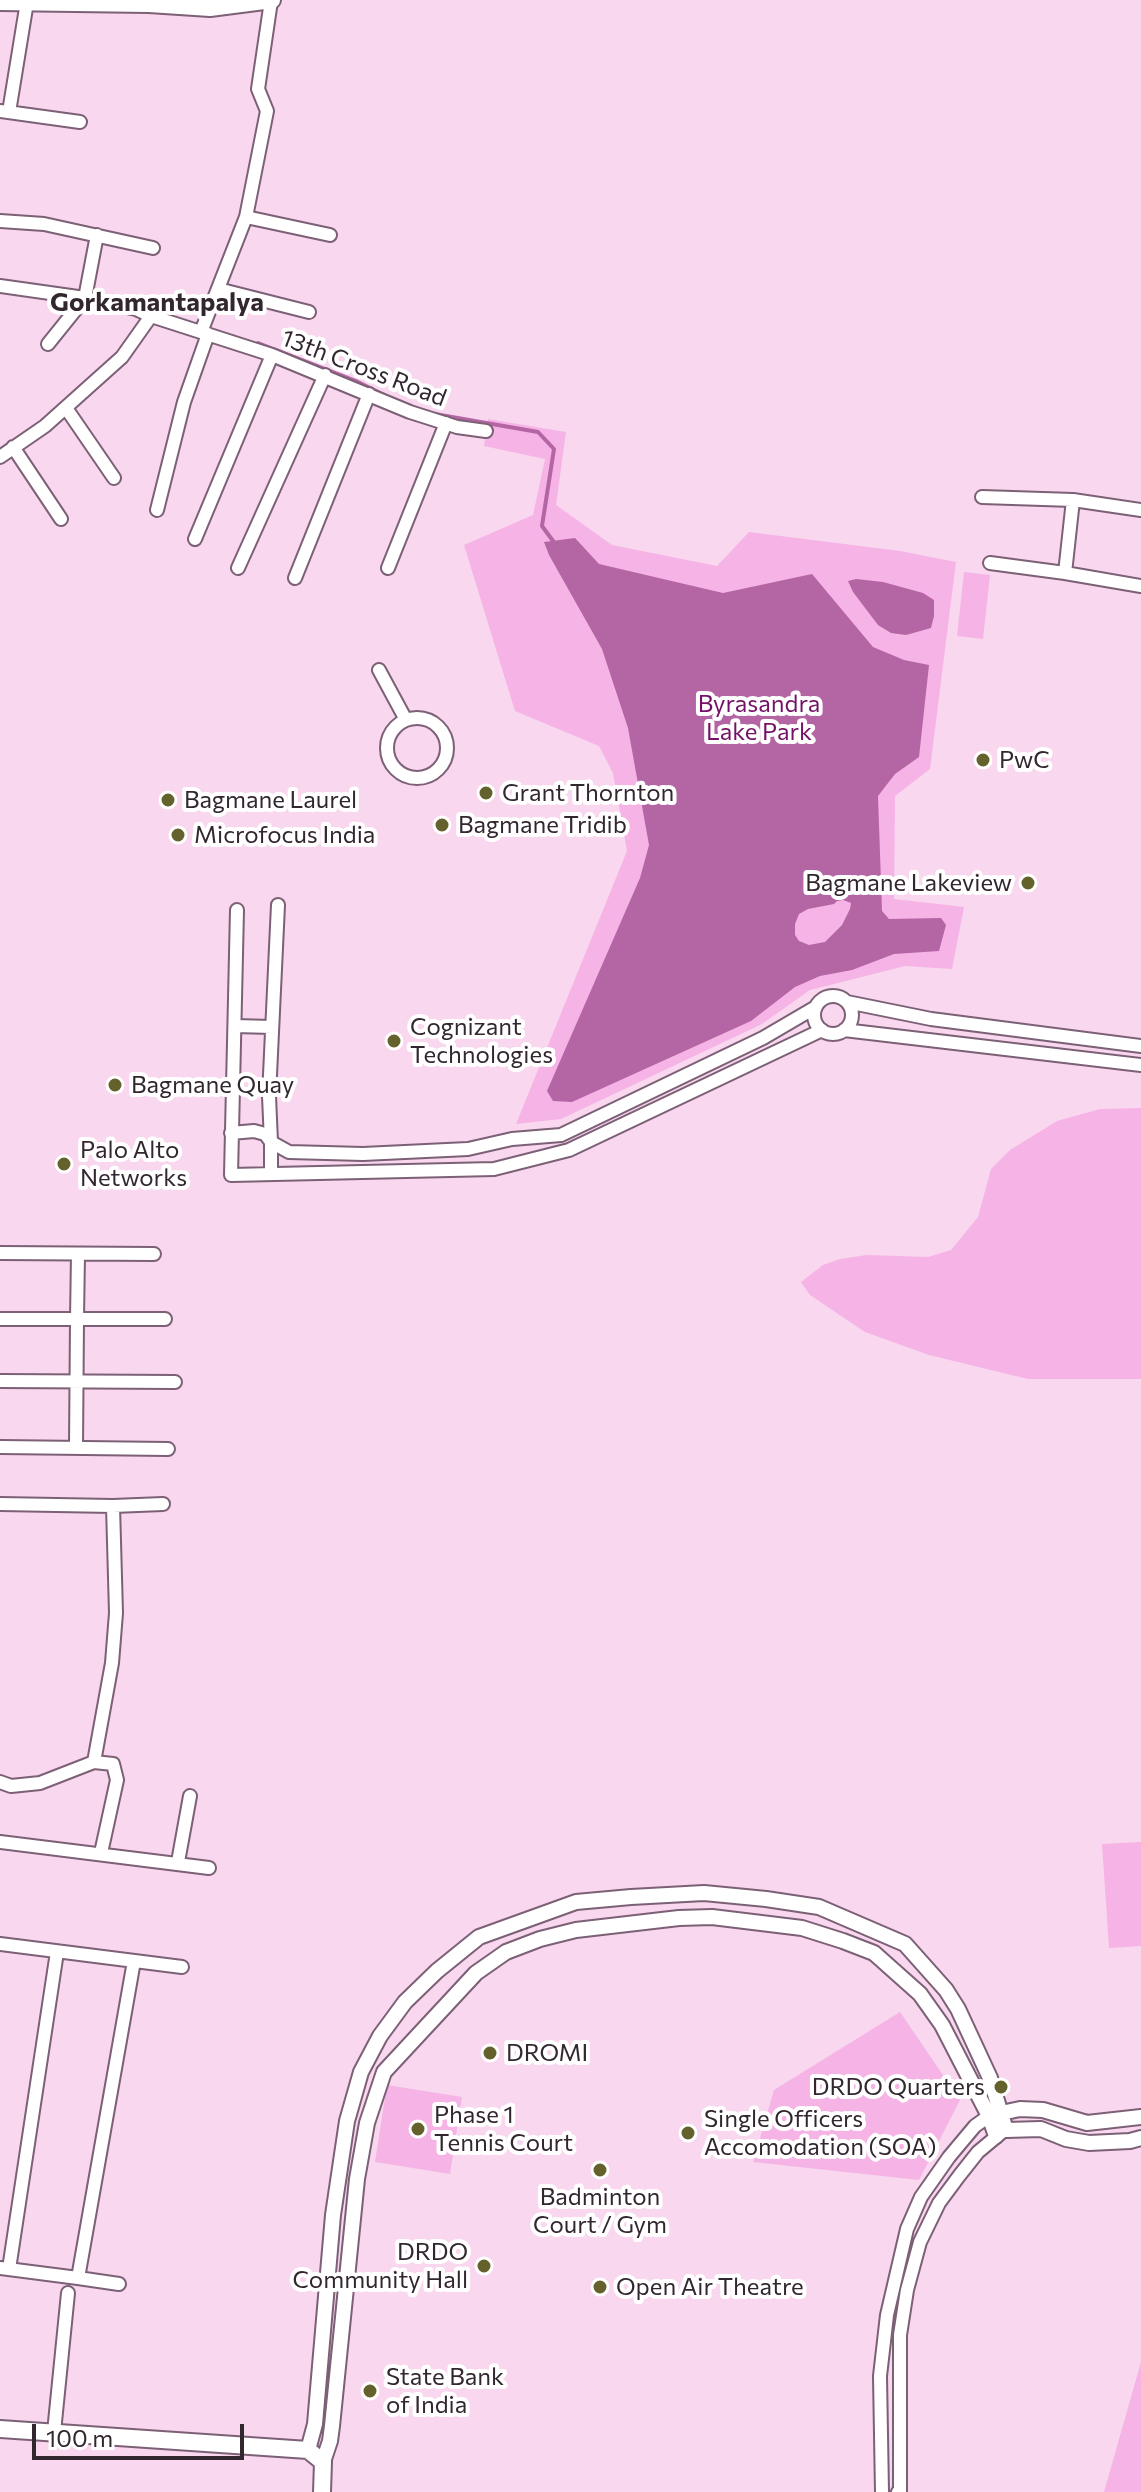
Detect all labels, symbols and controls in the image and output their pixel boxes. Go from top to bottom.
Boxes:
district label: Gorkamantapalya [50,286,264,318]
street label: 13th Cross Road [277,323,451,413]
park label: Byrasandra Lake Park [698,690,820,746]
place label: PwC [999,746,1050,774]
marker: PwC [974,751,992,769]
place label: Grant Thornton [502,779,674,807]
marker: Grant Thornton [477,784,495,802]
place label: Bagmane Laurel [184,786,357,814]
marker: Bagmane Laurel [159,791,177,809]
place label: Bagmane Tridib [458,811,627,839]
marker: Bagmane Tridib [433,816,451,834]
place label: Microfocus India [194,821,375,849]
marker: Microfocus India [169,826,187,844]
place label: Bagmane Lakeview [805,869,1012,897]
marker: Bagmane Lakeview [1019,874,1037,892]
place label: Cognizant Technologies [410,1013,553,1069]
marker: Cognizant Technologies [385,1032,403,1050]
place label: Bagmane Quay [131,1071,294,1099]
marker: Bagmane Quay [106,1076,124,1094]
place label: Palo Alto Networks [80,1136,187,1192]
marker: Palo Alto Networks [55,1155,73,1173]
place label: DROMI [506,2039,588,2067]
marker: DROMI [481,2044,499,2062]
place label: DRDO Quarters [812,2073,985,2101]
marker: DRDO Quarters [992,2078,1010,2096]
place label: Phase 1 Tennis Court [434,2101,573,2157]
place label: Single Officers Accomodation (SOA) [704,2105,936,2161]
marker: Phase 1 Tennis Court [409,2120,427,2138]
marker: Single Officers Accomodation (SOA) [679,2124,697,2142]
marker: Badminton Court / Gym [591,2161,609,2179]
place label: Badminton Court / Gym [533,2183,667,2239]
place label: DRDO Community Hall [292,2238,468,2294]
marker: DRDO Community Hall [475,2257,493,2275]
place label: Open Air Theatre [616,2273,804,2301]
marker: Open Air Theatre [591,2278,609,2296]
place label: State Bank of India [386,2363,504,2419]
marker: State Bank of India [361,2382,379,2400]
scale bar [36,2408,248,2458]
text: 100 m [46,2423,113,2452]

